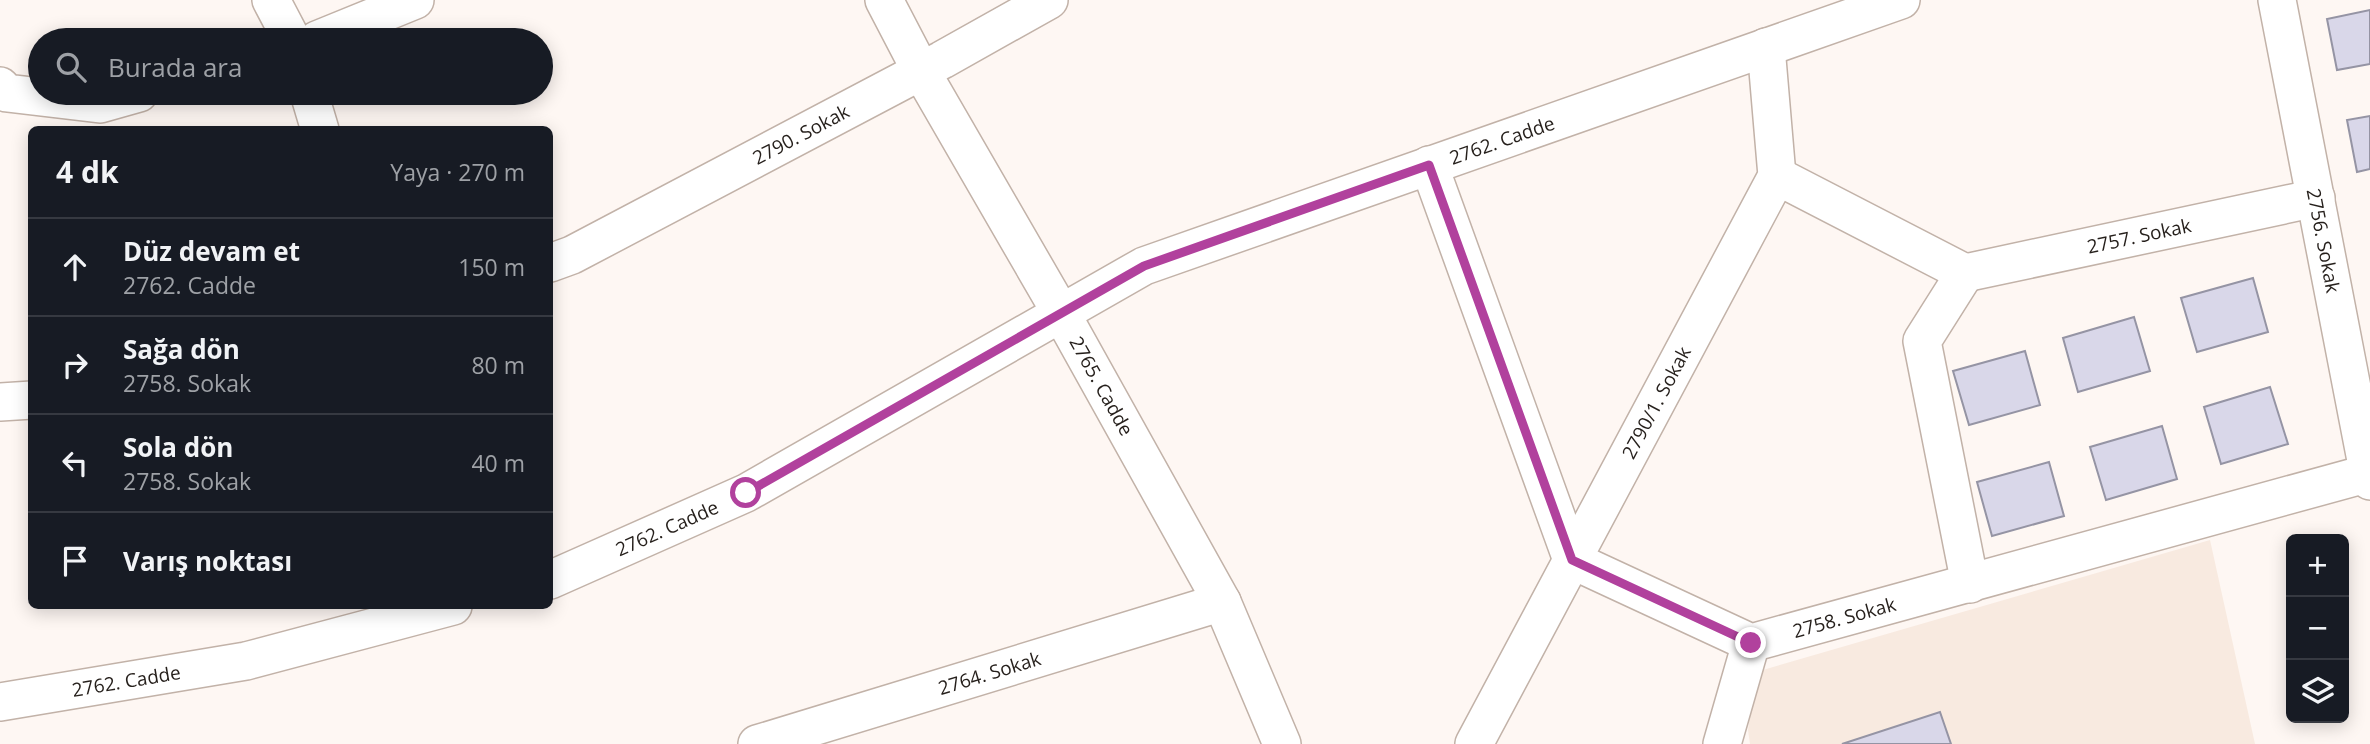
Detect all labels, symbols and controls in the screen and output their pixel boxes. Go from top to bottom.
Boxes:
search box [28,28,553,105]
icon: search [52,48,90,86]
text: Burada ara [108,49,242,85]
street label: 2790. Sokak [748,98,854,171]
street label: 2762. Cadde [1446,110,1558,171]
text: 4 dk [56,151,119,192]
text: Yaya · 270 m [390,156,525,188]
street label: 2756. Sokak [2301,186,2346,295]
street label: 2757. Sokak [2085,212,2194,260]
text: Düz devam et [123,233,300,269]
icon: ahead [56,248,94,286]
text: 150 m [458,251,525,283]
text: 2762. Cadde [123,269,256,301]
text: Sağa dön [123,331,240,367]
street label: 2765. Cadde [1063,331,1140,440]
street label: 2790/1. Sokak [1616,342,1697,463]
icon: right [56,346,94,384]
text: 80 m [471,349,525,381]
text: 2758. Sokak [123,367,251,399]
text: Sola dön [123,429,233,465]
icon: left [56,444,94,482]
text: 40 m [471,447,525,479]
text: 2758. Sokak [123,465,251,497]
route start [730,477,761,508]
street label: 2762. Cadde [611,494,722,562]
map controls [2286,534,2349,723]
button: + [2286,534,2349,597]
icon: arrive [56,542,94,580]
text: Varış noktası [123,543,292,579]
street label: 2758. Sokak [1790,591,1899,644]
button: − [2286,597,2349,660]
route end [1735,627,1766,658]
street label: 2764. Sokak [935,645,1044,701]
street label: 2762. Cadde [70,659,183,703]
button: layers [2286,660,2349,723]

